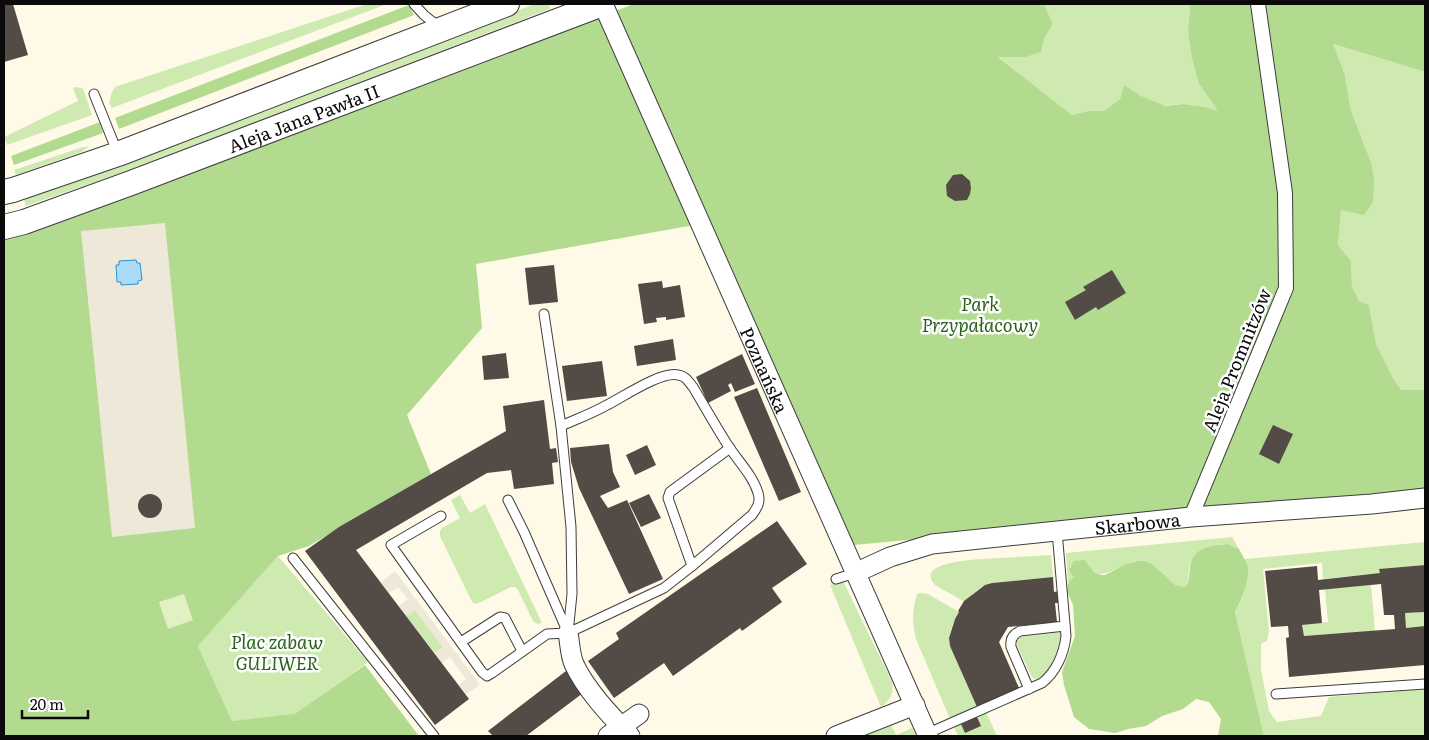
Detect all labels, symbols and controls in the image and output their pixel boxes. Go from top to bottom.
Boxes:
street label: Aleja Jana Pawła II [224,76,383,159]
street label: Aleja Promnitzów [1195,284,1277,436]
park label: Park Przypałacowy [922,290,1038,338]
street label: Poznańska [734,322,796,417]
street label: Skarbowa [1093,505,1182,540]
park label: Plac zabaw GULIWER [231,628,323,676]
scale bar [22,688,89,720]
text: 20 m [30,692,64,715]

